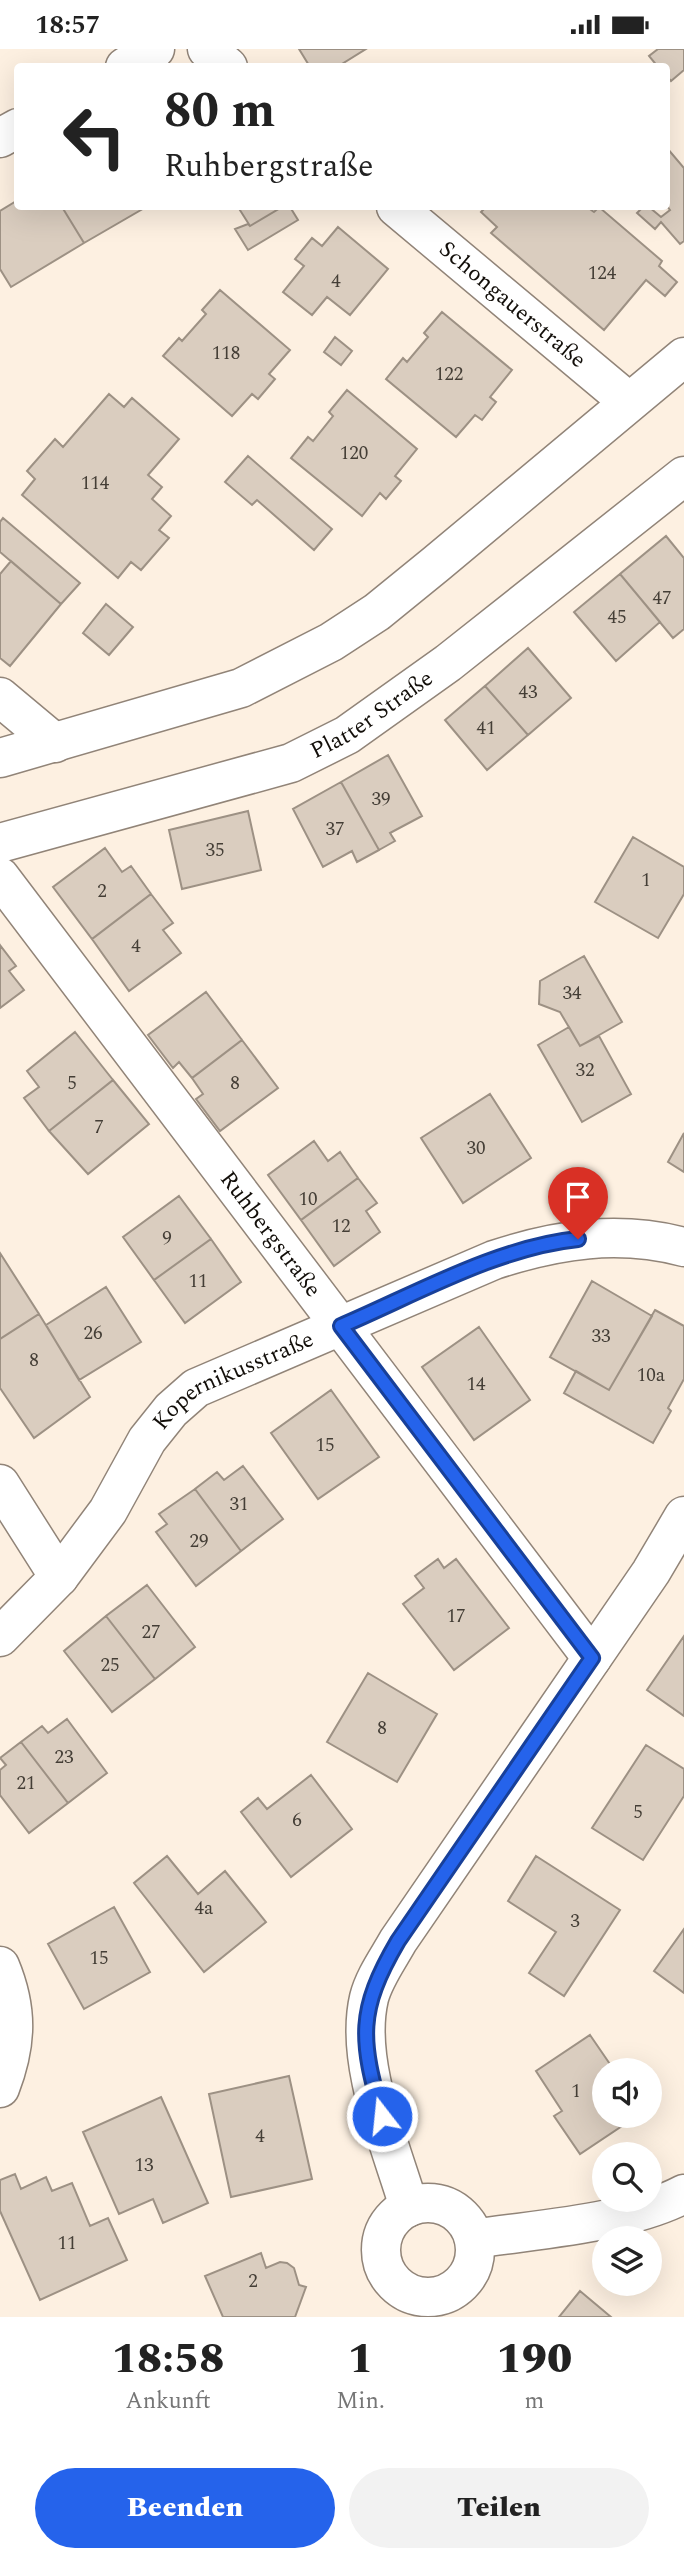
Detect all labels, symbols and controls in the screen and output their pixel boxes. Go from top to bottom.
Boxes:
text: 18:57 [35,5,100,45]
text: 80 m [164,74,275,149]
icon: left [49,91,140,182]
text: Ruhbergstraße [164,142,373,191]
street label: Schongauerstraße [431,232,594,377]
house number: 124 [588,259,617,288]
house number: 4 [331,267,341,296]
house number: 118 [212,339,240,368]
house number: 122 [435,360,463,389]
house number: 120 [340,439,368,468]
house number: 114 [81,469,110,498]
house number: 47 [652,584,672,613]
house number: 45 [607,603,627,632]
street label: Platter Straße [304,661,441,768]
house number: 43 [518,678,538,707]
house number: 41 [476,714,496,743]
house number: 39 [371,785,391,814]
house number: 37 [325,815,345,844]
house number: 35 [205,836,225,865]
house number: 1 [641,866,651,895]
house number: 2 [97,877,107,906]
house number: 4 [131,932,141,961]
house number: 34 [562,979,582,1008]
house number: 32 [575,1056,595,1085]
house number: 5 [67,1069,77,1098]
house number: 8 [230,1069,240,1098]
house number: 7 [94,1113,104,1142]
house number: 30 [466,1134,486,1163]
street label: Ruhbergstraße [211,1163,330,1305]
pin [548,1167,608,1239]
icon: arrive [559,1178,597,1216]
house number: 10 [298,1185,318,1214]
house number: 12 [331,1212,351,1241]
house number: 9 [162,1224,172,1253]
house number: 11 [188,1267,208,1296]
house number: 26 [83,1319,103,1348]
street label: Kopernikusstraße [144,1322,319,1438]
house number: 33 [591,1322,611,1351]
house number: 8 [29,1346,39,1375]
house number: 10a [637,1361,666,1390]
house number: 14 [466,1370,486,1399]
house number: 15 [315,1431,335,1460]
house number: 31 [229,1490,249,1519]
house number: 29 [189,1527,209,1556]
house number: 17 [446,1602,466,1631]
house number: 27 [141,1618,161,1647]
house number: 25 [100,1651,120,1680]
house number: 8 [377,1714,387,1743]
house number: 23 [54,1743,74,1772]
house number: 21 [16,1769,36,1798]
house number: 5 [633,1798,643,1827]
house number: 6 [292,1806,302,1835]
house number: 4a [195,1894,214,1923]
house number: 3 [570,1907,580,1936]
house number: 15 [89,1944,109,1973]
map controls [592,2058,662,2296]
button: sound [592,2058,662,2128]
house number: 1 [571,2077,581,2106]
position arrow [345,2079,419,2153]
house number: 4 [255,2122,265,2151]
button: search [592,2142,662,2212]
house number: 13 [134,2151,154,2180]
button: layers [592,2226,662,2296]
house number: 11 [57,2229,77,2258]
house number: 2 [248,2267,258,2296]
text: 18:58 [112,2328,224,2391]
text: 1 [348,2328,373,2391]
text: 190 [497,2328,572,2391]
text: Ankunft [125,2384,211,2419]
text: Min. [336,2384,385,2419]
text: m [524,2384,544,2419]
button: Beenden [35,2468,335,2548]
button: Teilen [349,2468,649,2548]

